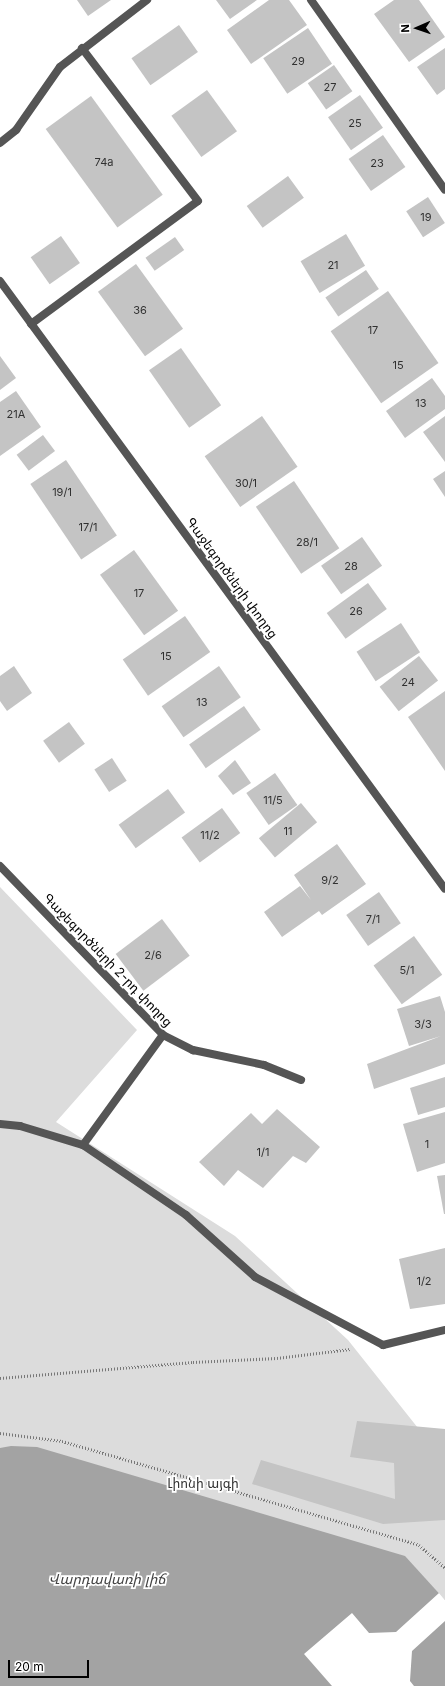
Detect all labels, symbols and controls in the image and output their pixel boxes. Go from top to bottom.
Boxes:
north arrow [397,8,437,48]
text: N [398,24,412,33]
house number: 29 [291,54,305,68]
house number: 27 [324,80,336,94]
house number: 25 [348,116,362,130]
house number: 74a [95,155,113,169]
house number: 23 [370,156,384,170]
house number: 19 [420,210,432,224]
house number: 21 [327,258,339,272]
house number: 36 [133,303,147,317]
house number: 17 [368,323,378,337]
house number: 15 [392,358,404,372]
house number: 13 [415,396,427,410]
house number: 21А [7,407,25,421]
house number: 30/1 [235,476,257,490]
house number: 19/1 [52,485,72,499]
street label: Գաջեգործների փողոց [183,515,281,641]
house number: 17/1 [78,520,98,534]
house number: 28/1 [296,535,318,549]
house number: 28 [344,559,358,573]
house number: 17 [134,586,144,600]
house number: 26 [349,604,363,618]
house number: 15 [160,649,172,663]
house number: 24 [401,675,415,689]
house number: 13 [196,695,208,709]
house number: 11/5 [263,793,283,807]
house number: 11 [284,824,292,838]
house number: 11/2 [200,828,220,842]
house number: 9/2 [321,873,339,887]
street label: Գաջեգործների 2-րդ փողոց [40,890,176,1030]
house number: 7/1 [366,912,380,926]
house number: 2/6 [144,948,162,962]
house number: 5/1 [399,963,415,977]
house number: 3/3 [414,1017,432,1031]
house number: 1 [425,1137,429,1151]
house number: 1/1 [257,1145,269,1159]
house number: 1/2 [416,1274,432,1288]
park label: Լիոնի այգի [167,1475,239,1491]
water label: Վարդավառի լիճ [49,1571,165,1587]
scale bar [10,1652,91,1678]
text: 20 m [15,1659,44,1674]

